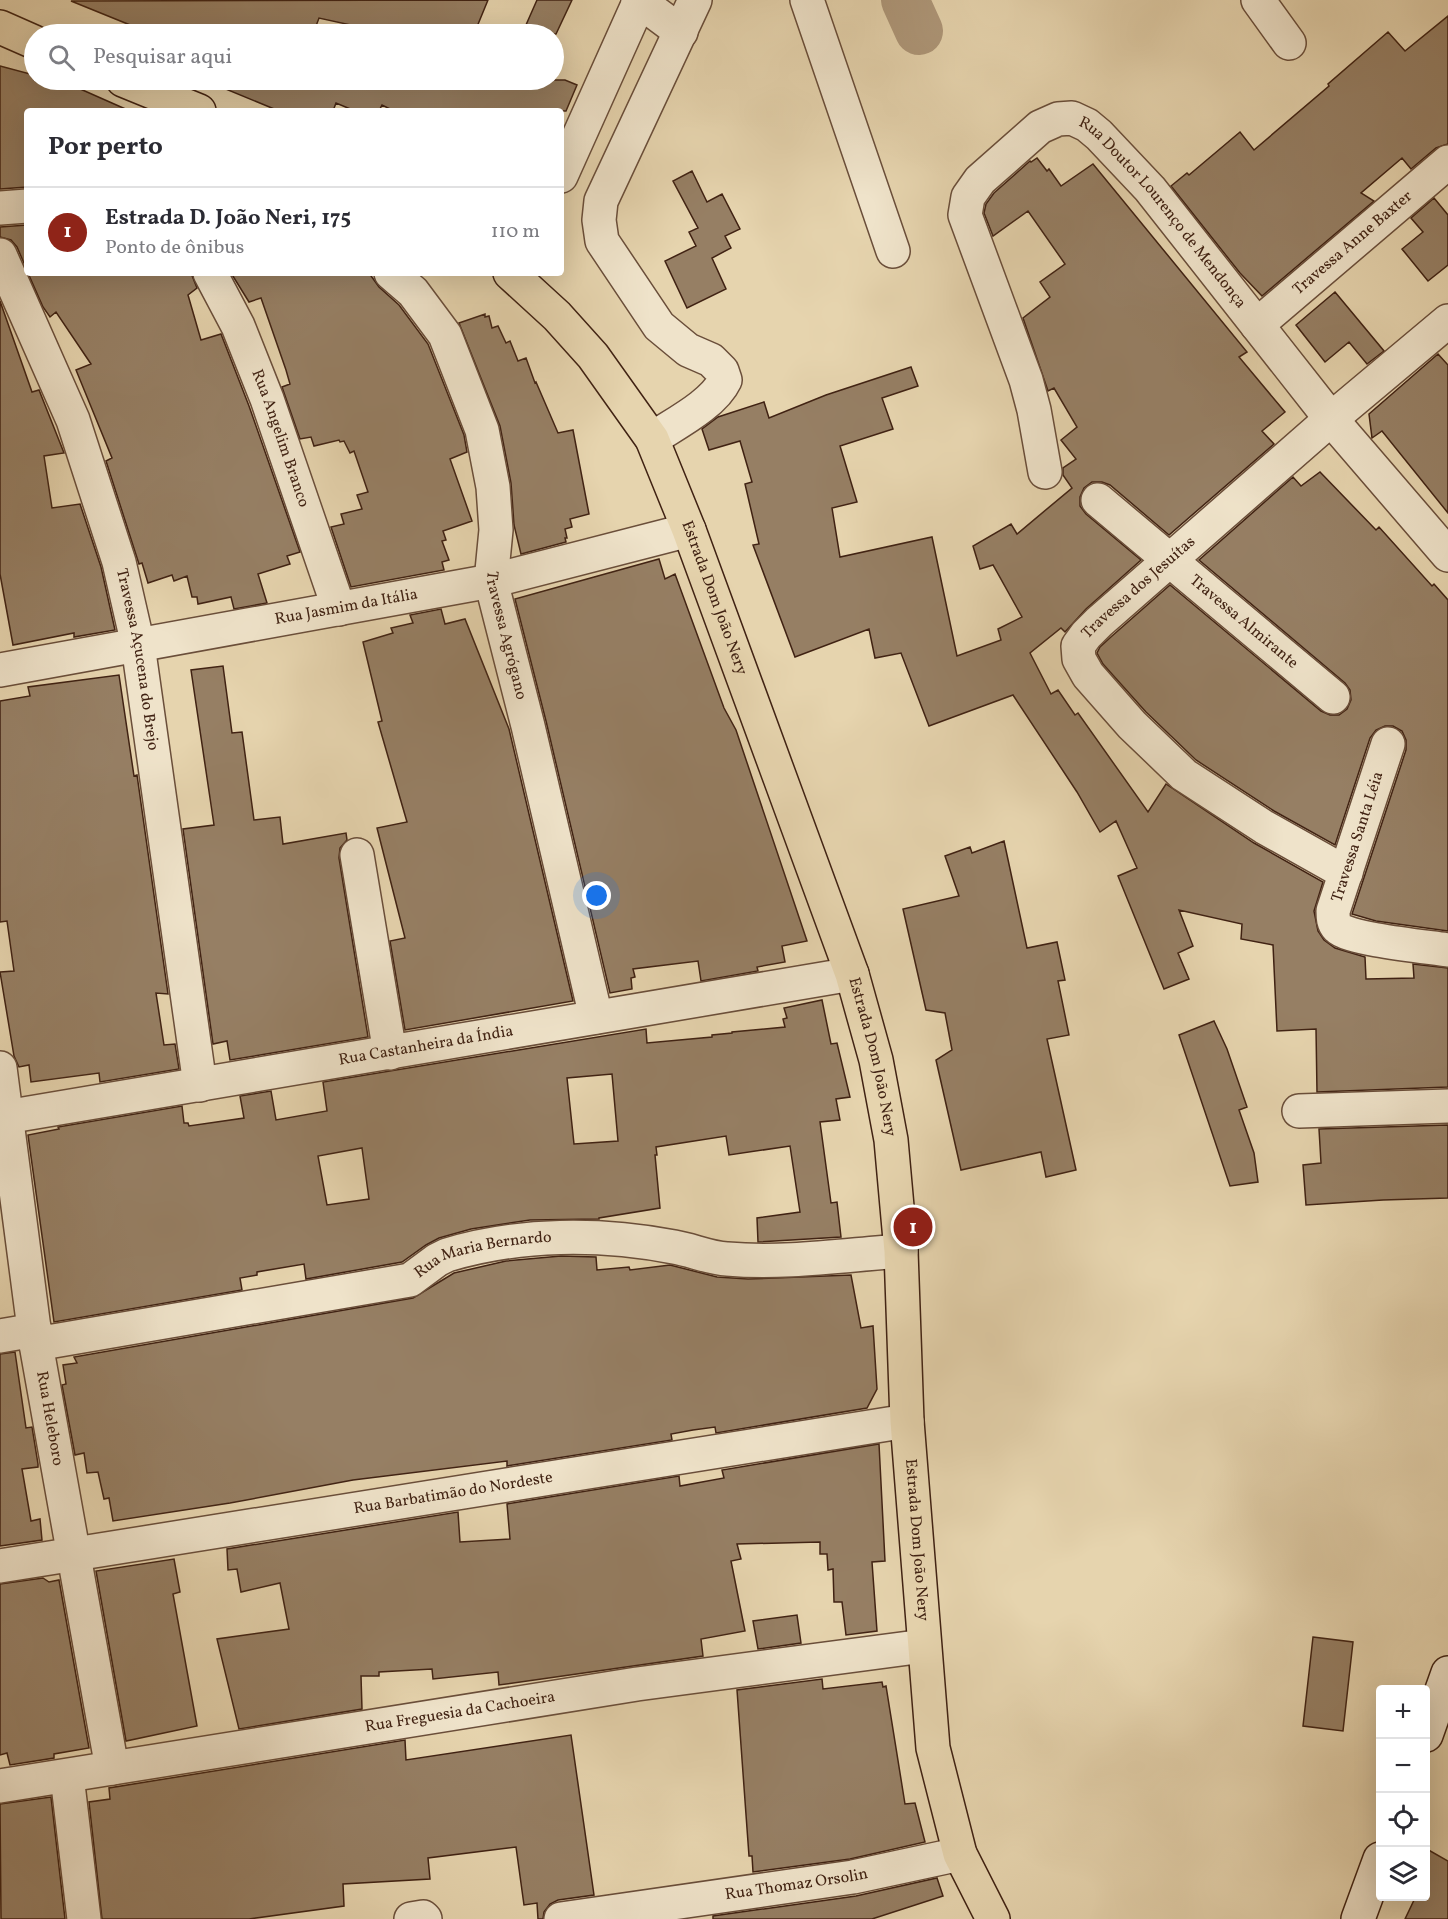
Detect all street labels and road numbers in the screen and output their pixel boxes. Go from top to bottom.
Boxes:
street label: Rua Doutor Lourenço de Mendonça [1075,112,1251,313]
street label: Travessa Anne Baxter [1288,186,1418,301]
street label: Rua Angelim Branco [245,366,314,510]
street label: Estrada Dom João Nery [675,517,752,679]
street label: Travessa dos Jesuítas [1077,531,1201,644]
street label: Travessa Açucena do Brejo [110,566,164,752]
street label: Travessa Agrógano [480,570,532,702]
street label: Travessa Almirante [1184,570,1303,674]
street label: Rua Jasmim da Itália [273,583,420,631]
street label: Travessa Santa Léia [1327,769,1390,905]
street label: Estrada Dom João Nery [842,975,901,1139]
street label: Rua Castanheira da Índia [337,1020,515,1072]
street label: Rua Maria Bernardo [410,1227,552,1284]
street label: Rua Heleboro [30,1369,69,1468]
street label: Estrada Dom João Nery [899,1458,934,1622]
street label: Rua Barbatimão do Nordeste [352,1467,554,1520]
street label: Rua Freguesia da Cachoeira [364,1686,557,1738]
street label: Rua Thomaz Orsolin [724,1863,870,1906]

